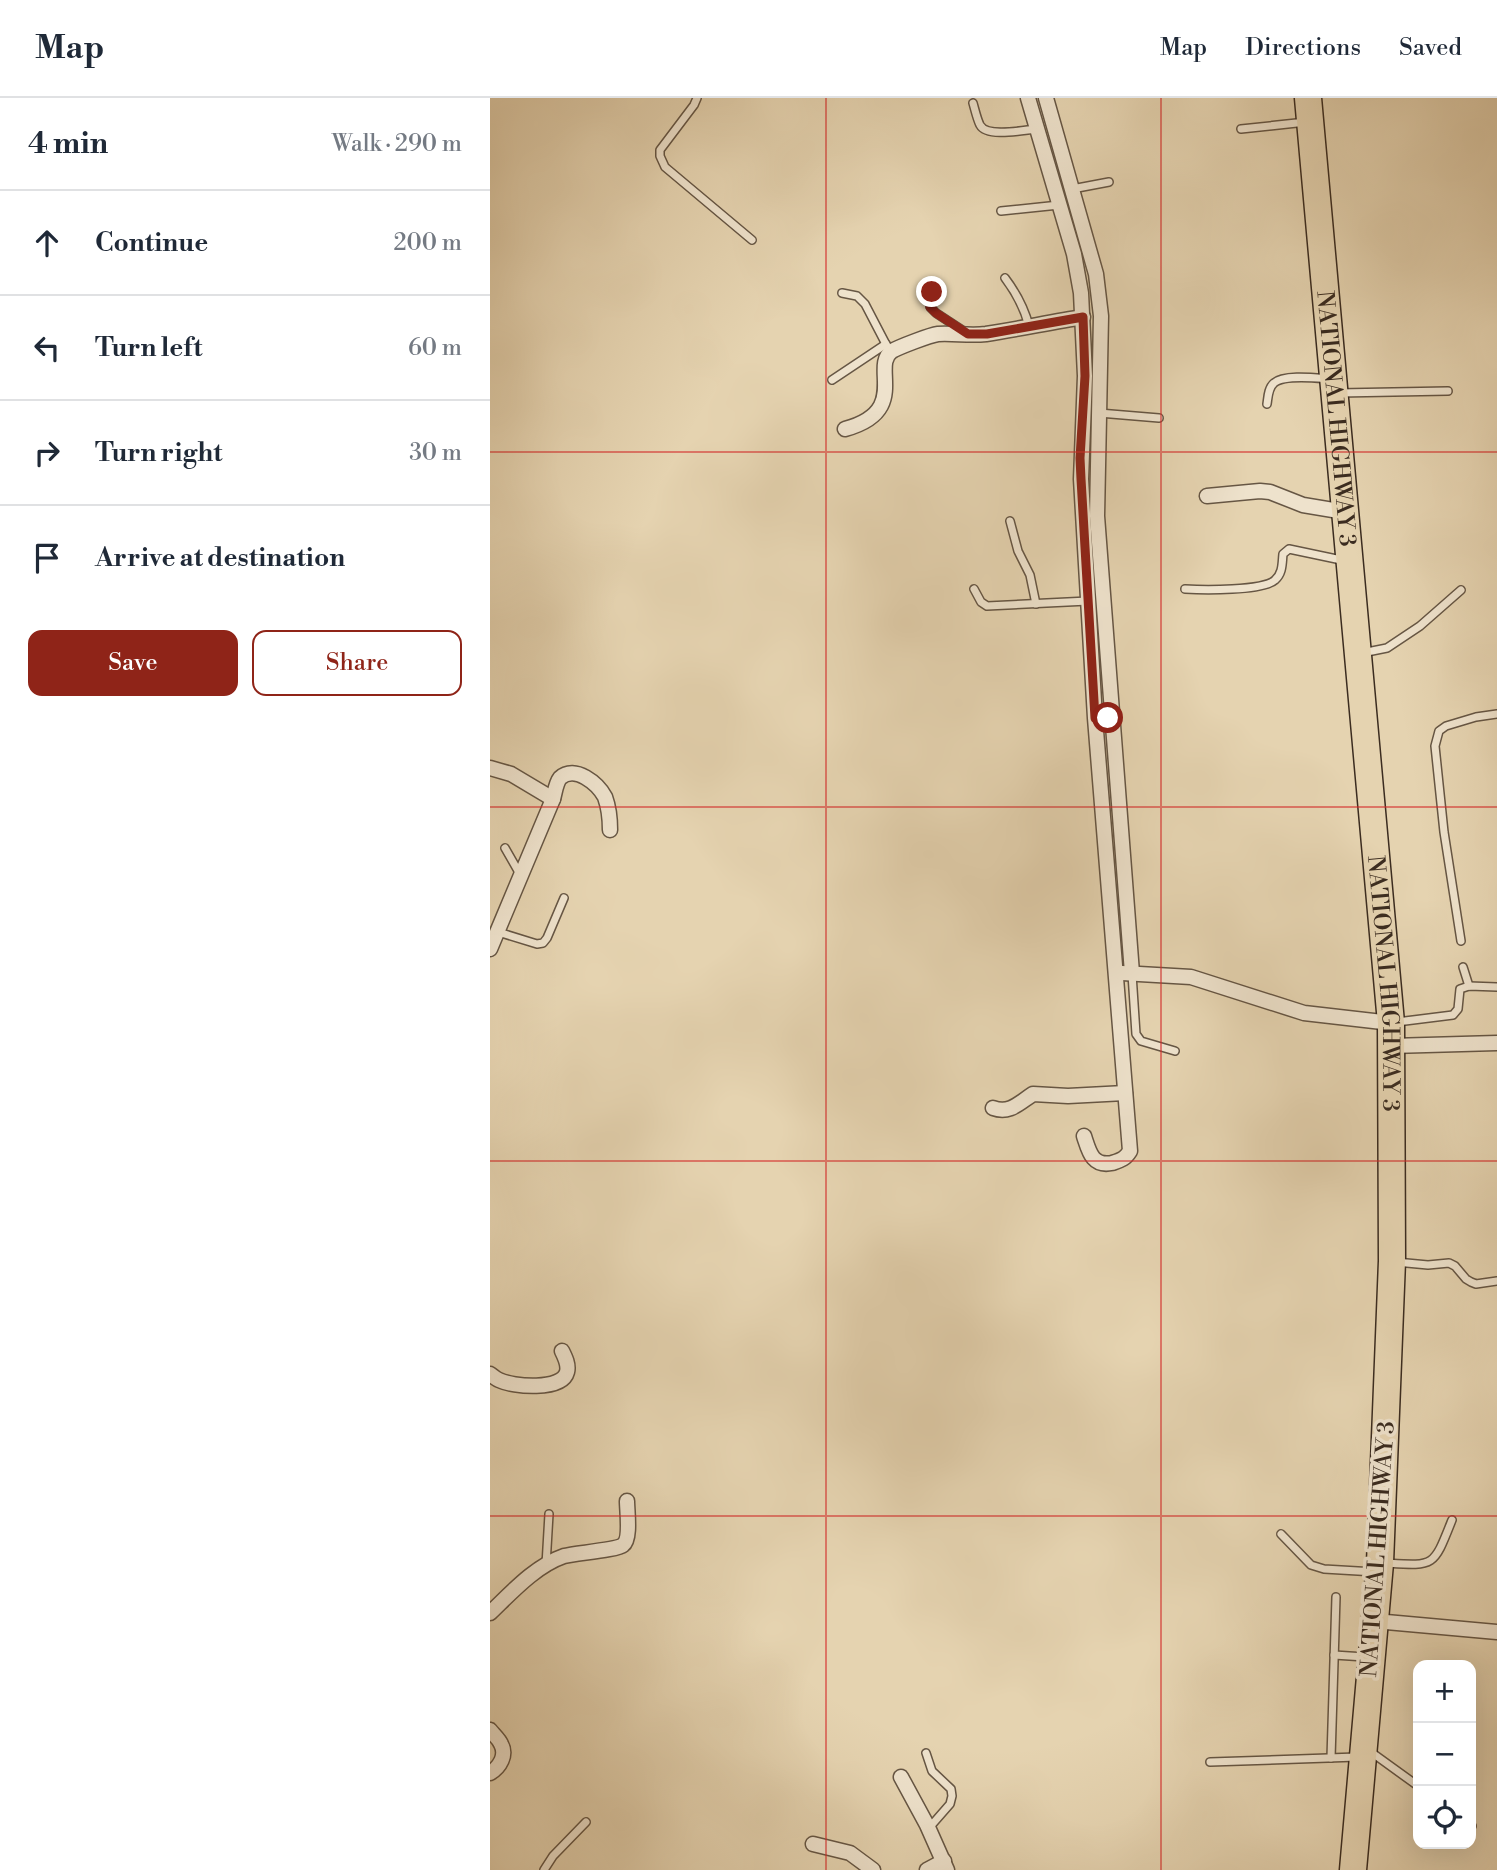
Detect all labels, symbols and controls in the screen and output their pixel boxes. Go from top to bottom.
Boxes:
text: Map [35,28,104,69]
text: Map [1160,33,1207,63]
text: Directions [1245,33,1361,63]
text: Saved [1399,33,1462,63]
text: 4 min [28,125,108,163]
text: Walk · 290 m [332,130,462,158]
icon: ahead [28,224,66,262]
text: Continue [95,227,208,259]
text: 200 m [394,229,462,257]
route end [916,276,947,307]
street label: NATIONAL HIGHWAY 3 [1310,290,1361,548]
icon: left [28,329,66,367]
text: Turn left [95,332,203,364]
text: 60 m [408,334,462,362]
icon: right [28,434,66,472]
text: Turn right [95,437,223,469]
text: 30 m [409,439,462,467]
icon: arrive [28,539,66,577]
text: Arrive at destination [95,542,345,574]
button: Save [28,630,238,696]
button: Share [252,630,462,696]
route start [1092,702,1123,733]
street label: NATIONAL HIGHWAY 3 [1361,854,1404,1112]
street label: NATIONAL HIGHWAY 3 [1355,1420,1401,1678]
map controls [1413,1660,1476,1849]
button: + [1413,1660,1476,1723]
button: − [1413,1723,1476,1786]
button: locate [1413,1786,1476,1849]

